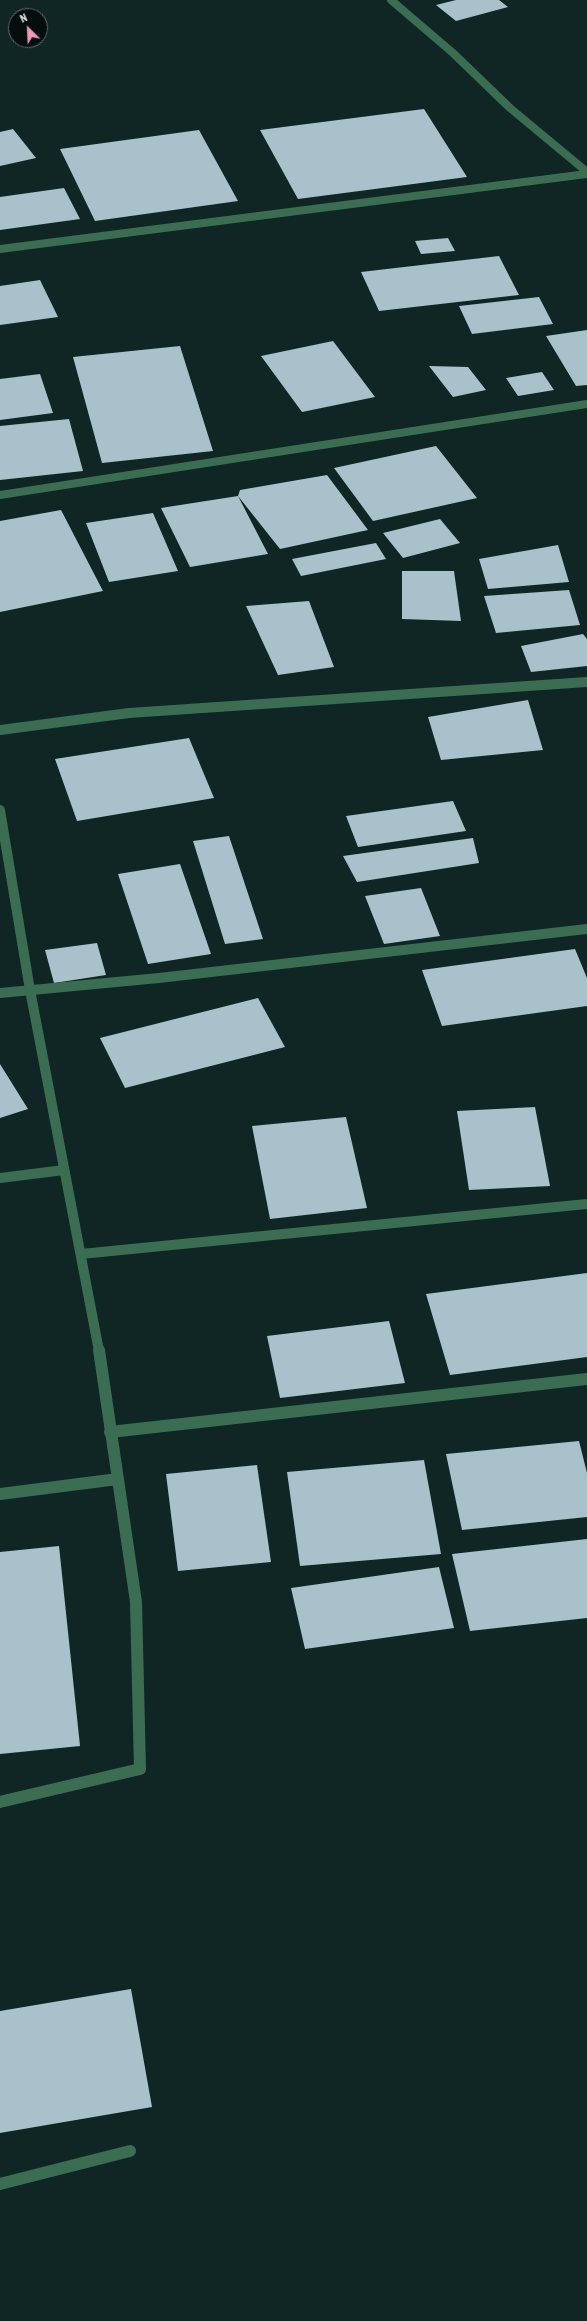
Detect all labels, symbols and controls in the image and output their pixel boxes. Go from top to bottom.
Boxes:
north arrow [8,8,48,48]
text: N [18,10,29,26]

